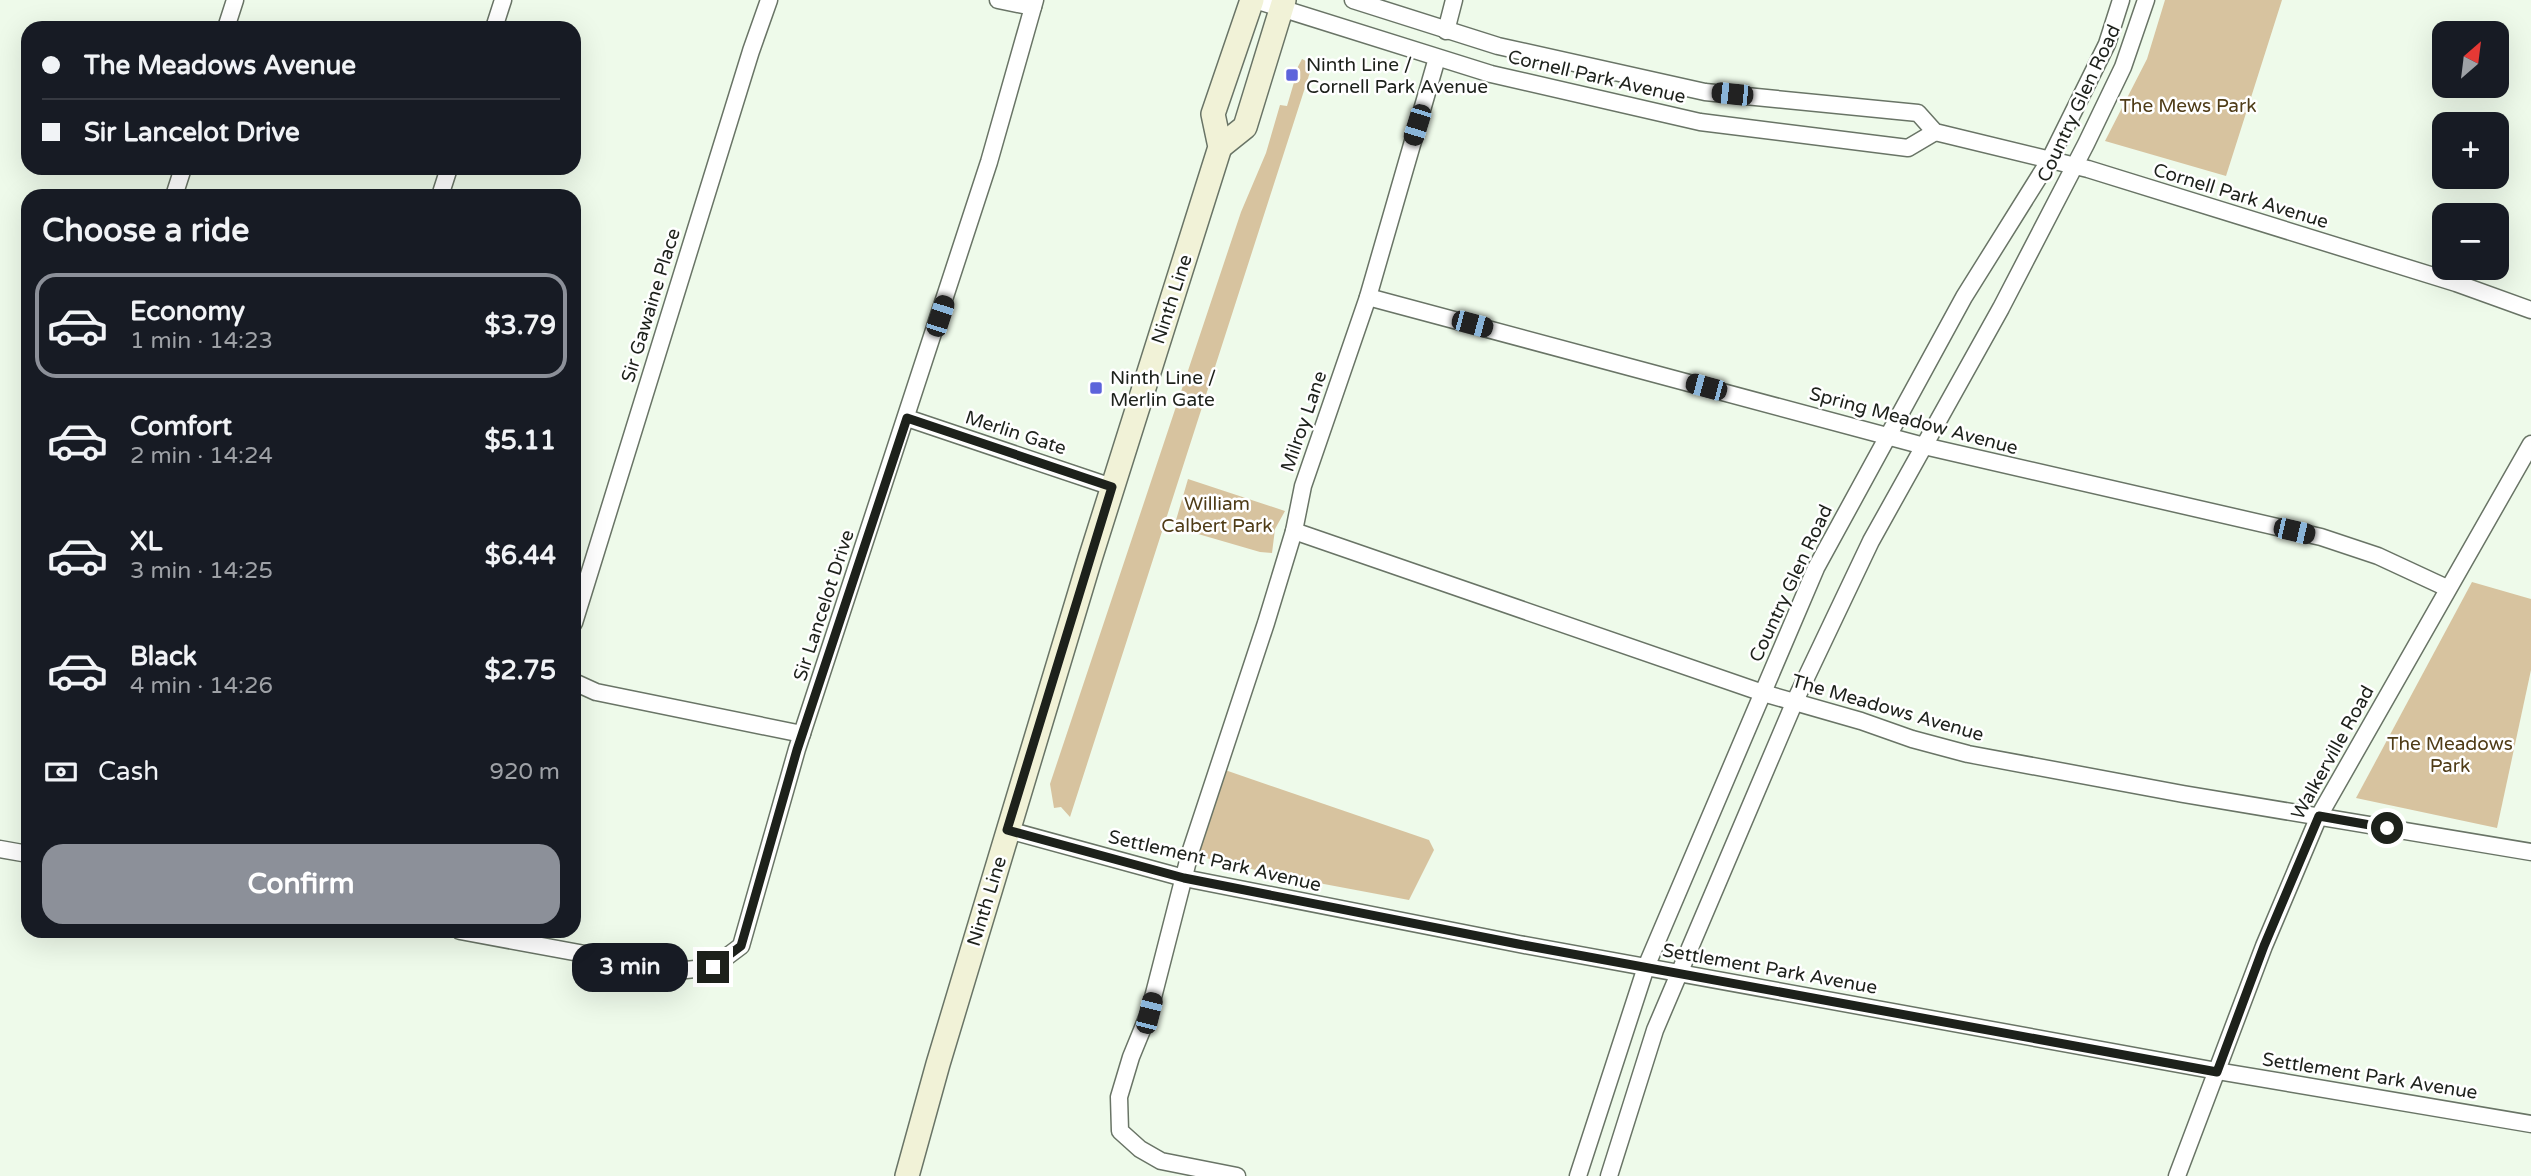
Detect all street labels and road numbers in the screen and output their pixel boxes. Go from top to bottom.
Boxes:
street label: Country Glen Road [2033,21,2125,186]
street label: Cornell Park Avenue [1506,46,1688,108]
street label: Cornell Park Avenue [2150,159,2331,233]
street label: Sir Gawaine Place [617,226,685,385]
street label: Ninth Line [1147,252,1197,347]
street label: Milroy Lane [1276,368,1331,475]
street label: Spring Meadow Avenue [1807,383,2020,459]
street label: Merlin Gate [962,406,1069,460]
street label: Country Glen Road [1745,501,1837,666]
street label: Sir Lancelot Drive [789,527,859,684]
street label: The Meadows Avenue [1789,670,1986,746]
street label: Walkerville Road [2287,682,2379,823]
street label: Settlement Park Avenue [1106,826,1323,896]
street label: Ninth Line [963,854,1011,949]
street label: Settlement Park Avenue [1661,939,1879,999]
street label: Settlement Park Avenue [2261,1048,2479,1104]

